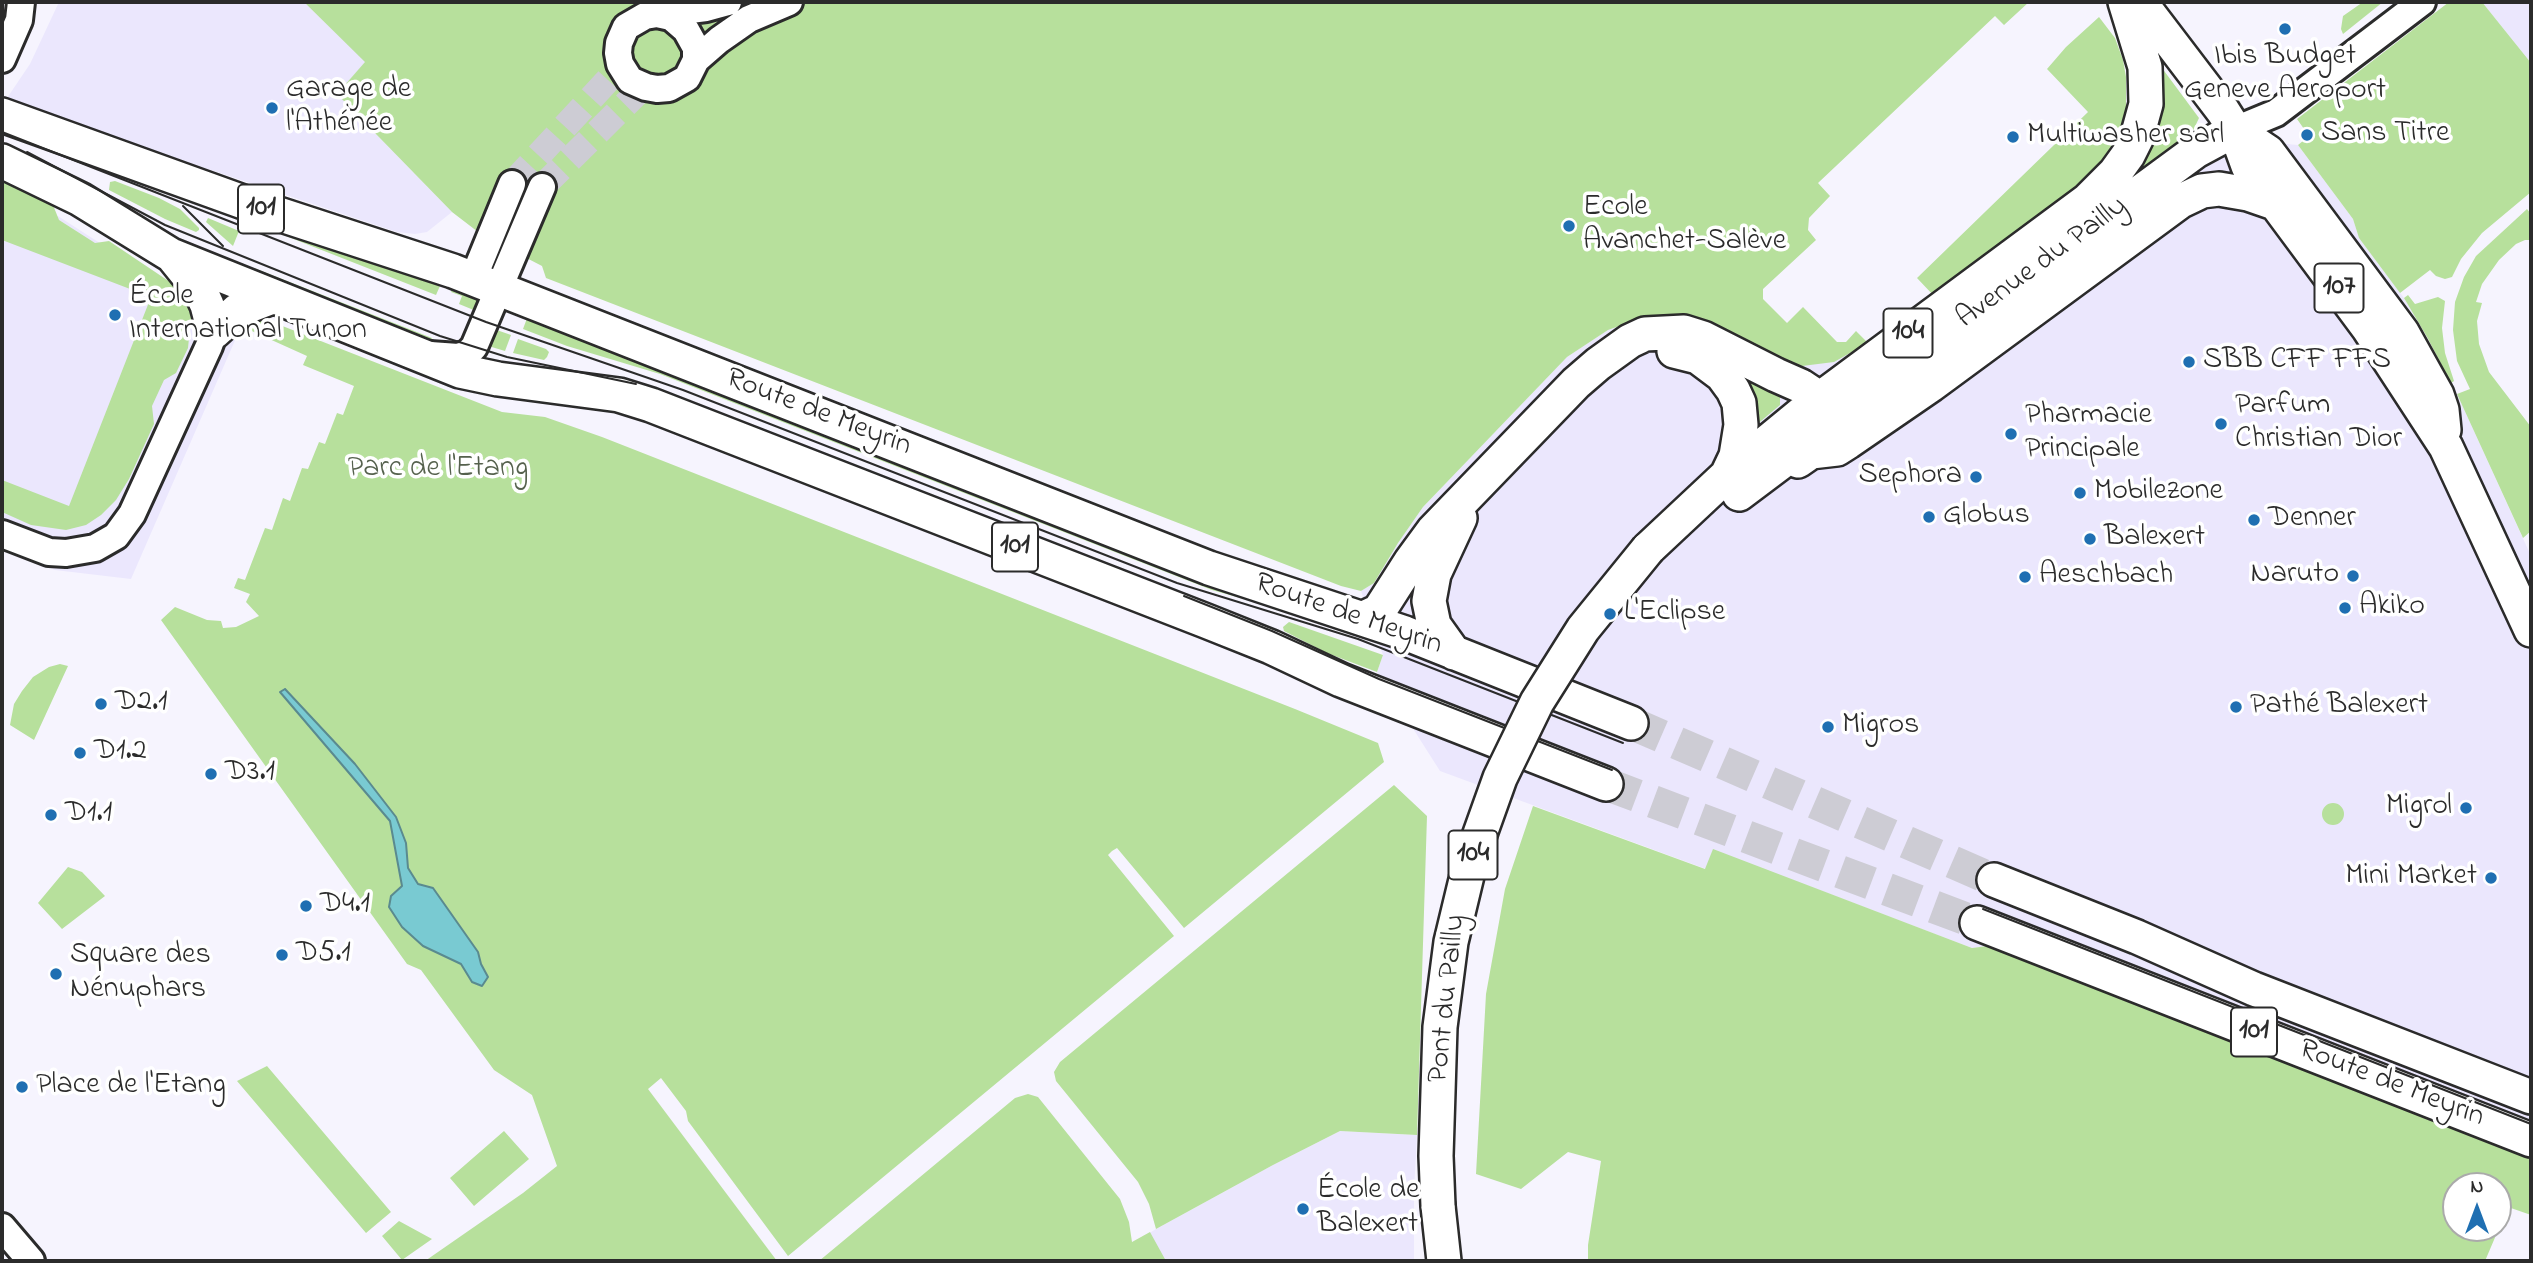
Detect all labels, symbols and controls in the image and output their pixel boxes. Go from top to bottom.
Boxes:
marker: Ibis Budget Geneve Aeroport [2277,21,2293,37]
place label: Ibis Budget Geneve Aeroport [2184,40,2386,110]
place label: Garage de l'Athénée [286,73,411,144]
marker: Garage de l'Athénée [264,100,280,116]
place label: Sans Titre [2321,117,2449,153]
place label: Multiwasher sarl [2027,119,2224,155]
marker: Sans Titre [2299,127,2315,143]
marker: Multiwasher sarl [2005,129,2021,145]
road number: 101 [238,184,284,234]
street label: Avenue du Pailly [1950,190,2136,338]
place label: Ecole Avanchet-Salève [1583,191,1786,262]
marker: Ecole Avanchet-Salève [1561,218,1577,234]
road number: 107 [2314,264,2364,312]
place label: École International Tunon [129,280,367,350]
marker: École International Tunon [107,307,123,323]
road number: 104 [1884,308,1932,358]
place label: SBB CFF FFS [2203,344,2391,380]
marker: SBB CFF FFS [2181,354,2197,370]
street label: Route de Meyrin [720,362,916,466]
place label: Parfum Christian Dior [2235,389,2402,460]
place label: Pharmacie Principale [2025,399,2152,470]
marker: Parfum Christian Dior [2213,416,2229,432]
marker: Pharmacie Principale [2003,426,2019,442]
park label: Parc de l'Etang [348,452,528,488]
place label: Sephora [1859,459,1962,495]
marker: Sephora [1968,469,1984,485]
place label: Mobilezone [2094,475,2223,511]
marker: Mobilezone [2072,485,2088,501]
place label: Globus [1943,499,2030,535]
place label: Denner [2268,502,2356,538]
marker: Globus [1921,509,1937,525]
marker: Denner [2246,512,2262,528]
place label: Balexert [2104,521,2205,557]
road number: 101 [992,522,1038,572]
marker: Balexert [2082,531,2098,547]
place label: Naruto [2251,558,2339,594]
place label: Aeschbach [2039,559,2173,595]
street label: Route de Meyrin [1250,567,1446,665]
marker: Naruto [2345,568,2361,584]
marker: Aeschbach [2017,569,2033,585]
place label: Akiko [2359,590,2425,626]
place label: L'Eclipse [1624,596,1725,632]
marker: Akiko [2337,600,2353,616]
marker: L'Eclipse [1602,606,1618,622]
place label: D2.1 [115,686,168,722]
place label: Pathé Balexert [2250,689,2428,725]
marker: D2.1 [93,696,109,712]
marker: Pathé Balexert [2228,699,2244,715]
place label: Migros [1842,709,1919,745]
marker: Migros [1820,719,1836,735]
place label: D1.2 [94,735,147,771]
marker: D1.2 [72,745,88,761]
place label: D3.1 [225,756,275,792]
marker: D3.1 [203,766,219,782]
place label: Migrol [2386,790,2452,826]
place label: D1.1 [65,797,112,833]
marker: Migrol [2458,800,2474,816]
marker: D1.1 [43,807,59,823]
road number: 104 [1448,830,1498,880]
place label: Mini Market [2345,860,2477,896]
marker: Mini Market [2483,870,2499,886]
place label: D4.1 [320,888,370,924]
marker: D4.1 [298,898,314,914]
street label: Pont du Pailly [1422,913,1476,1085]
place label: D5.1 [296,937,351,973]
place label: Square des Nénuphars [70,939,211,1010]
marker: D5.1 [274,947,290,963]
marker: Square des Nénuphars [48,966,64,982]
road number: 101 [2231,1007,2277,1056]
street label: Route de Meyrin [2293,1033,2489,1137]
place label: Place de l'Etang [36,1069,226,1105]
marker: Place de l'Etang [14,1079,30,1095]
north arrow [2442,1172,2512,1242]
place label: École de Balexert [1317,1174,1419,1244]
text: N [2471,1174,2483,1201]
marker: École de Balexert [1295,1201,1311,1217]

